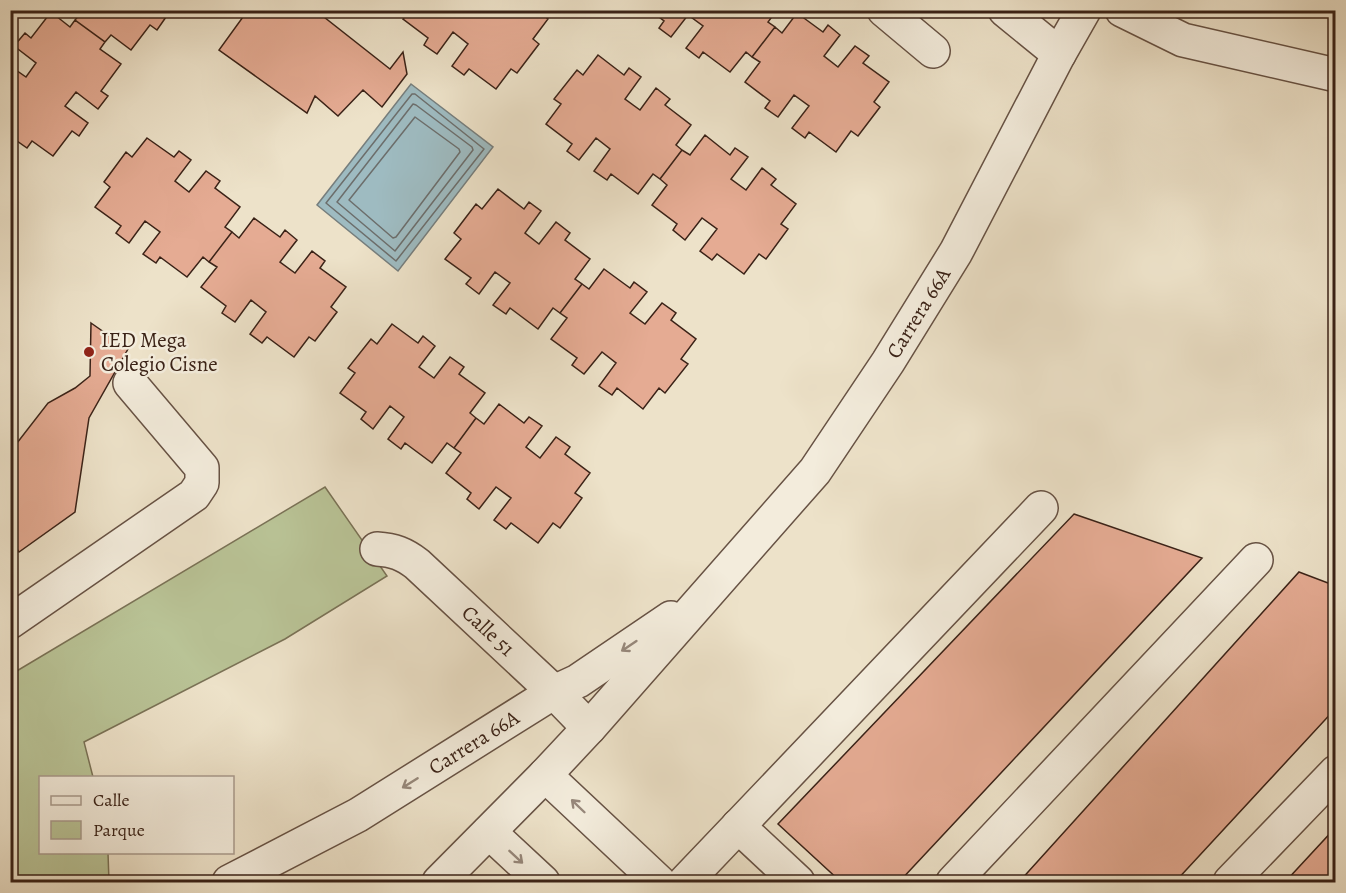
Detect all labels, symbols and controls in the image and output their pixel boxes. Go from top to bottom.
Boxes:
street label: Carrera 66A [880,262,957,364]
place label: IED Mega Colegio Cisne [101,326,218,378]
marker: IED Mega Colegio Cisne [82,345,96,359]
street label: Calle 51 [456,599,521,662]
one-way arrow [621,640,637,652]
street label: Carrera 66A [423,703,525,781]
legend [39,776,234,854]
one-way arrow [402,777,419,789]
text: Calle [93,788,130,812]
one-way arrow [571,800,586,814]
text: Parque [93,818,145,842]
one-way arrow [508,850,523,864]

